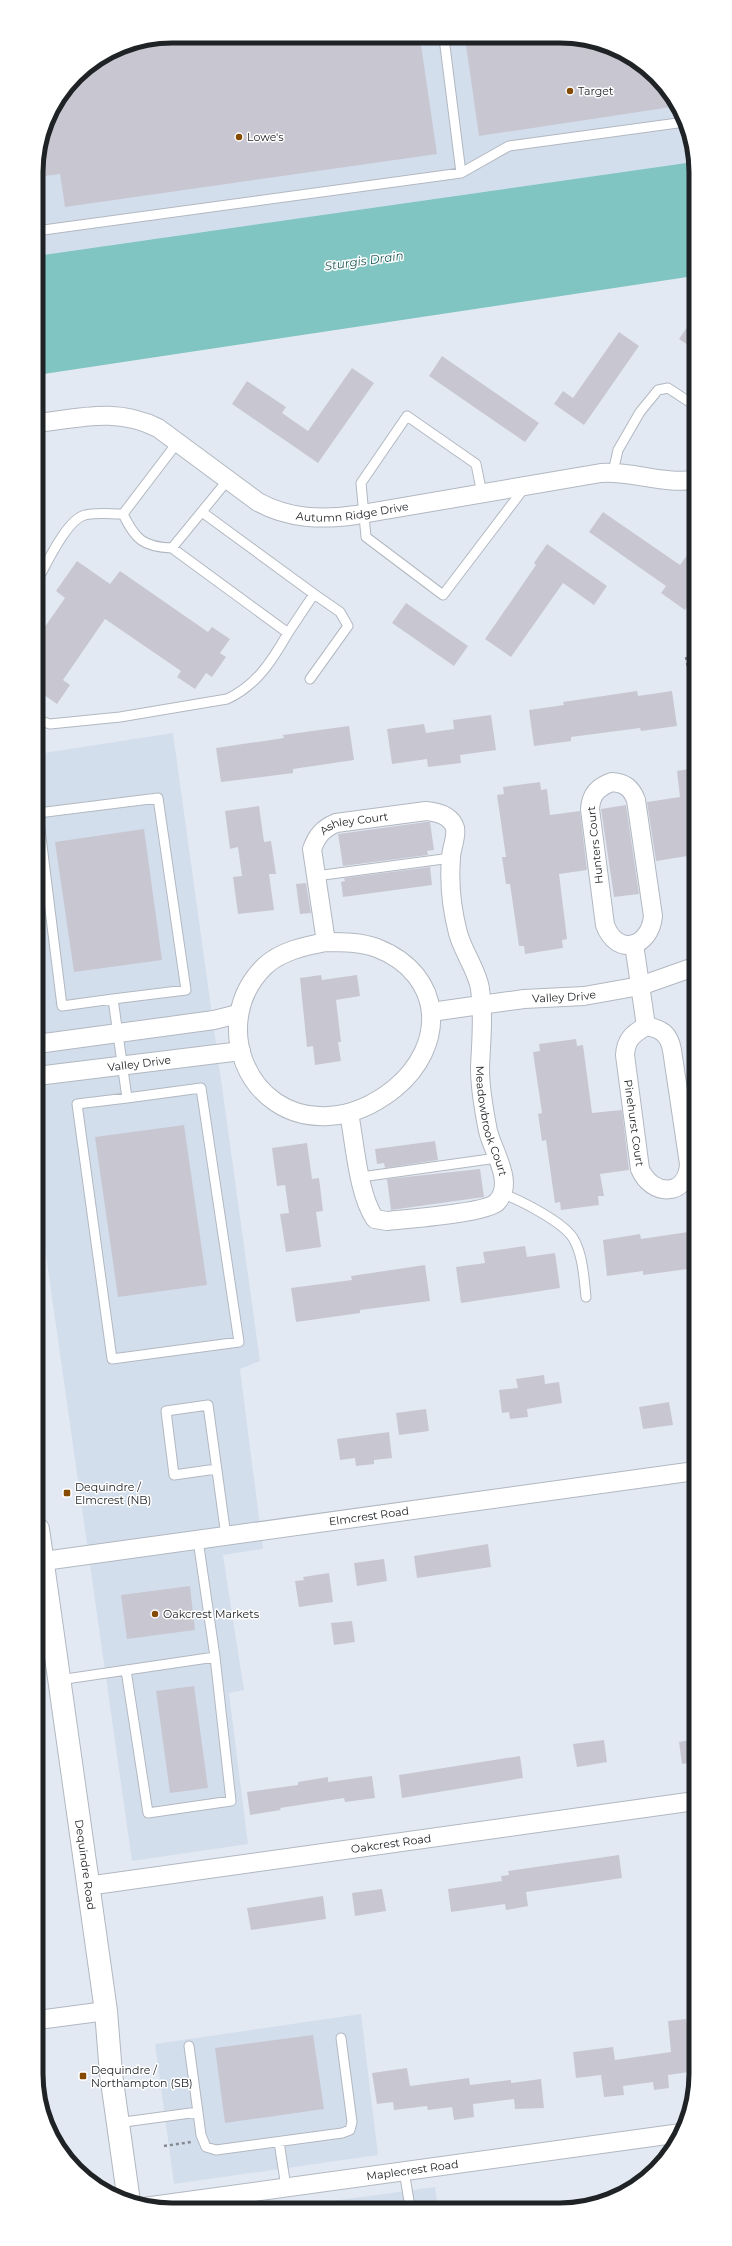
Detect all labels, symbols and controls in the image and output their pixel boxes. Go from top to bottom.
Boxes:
place label: Target [578,84,614,98]
marker: Target [565,86,575,96]
place label: Lowe's [247,130,284,144]
marker: Lowe's [234,132,244,142]
water label: Sturgis Drain [324,248,404,273]
street label: Autumn Ridge Drive [295,499,410,525]
street label: Hunters Court [584,805,606,885]
street label: Ashley Court [317,809,389,838]
street label: Valley Drive [532,987,597,1006]
street label: Valley Drive [107,1053,172,1074]
street label: Meadowbrook Court [473,1065,510,1178]
street label: Pinehurst Court [621,1079,647,1168]
place label: Dequindre / Elmcrest (NB) [75,1480,151,1507]
marker: Dequindre / Elmcrest (NB) [62,1488,72,1498]
street label: Elmcrest Road [328,1504,410,1529]
place label: Oakcrest Markets [163,1607,260,1621]
marker: Oakcrest Markets [150,1609,160,1619]
street label: Dequindre Road [72,1819,99,1911]
street label: Oakcrest Road [350,1831,432,1856]
place label: Dequindre / Northampton (SB) [91,2063,193,2090]
marker: Dequindre / Northampton (SB) [78,2071,88,2081]
street label: Maplecrest Road [366,2157,459,2183]

